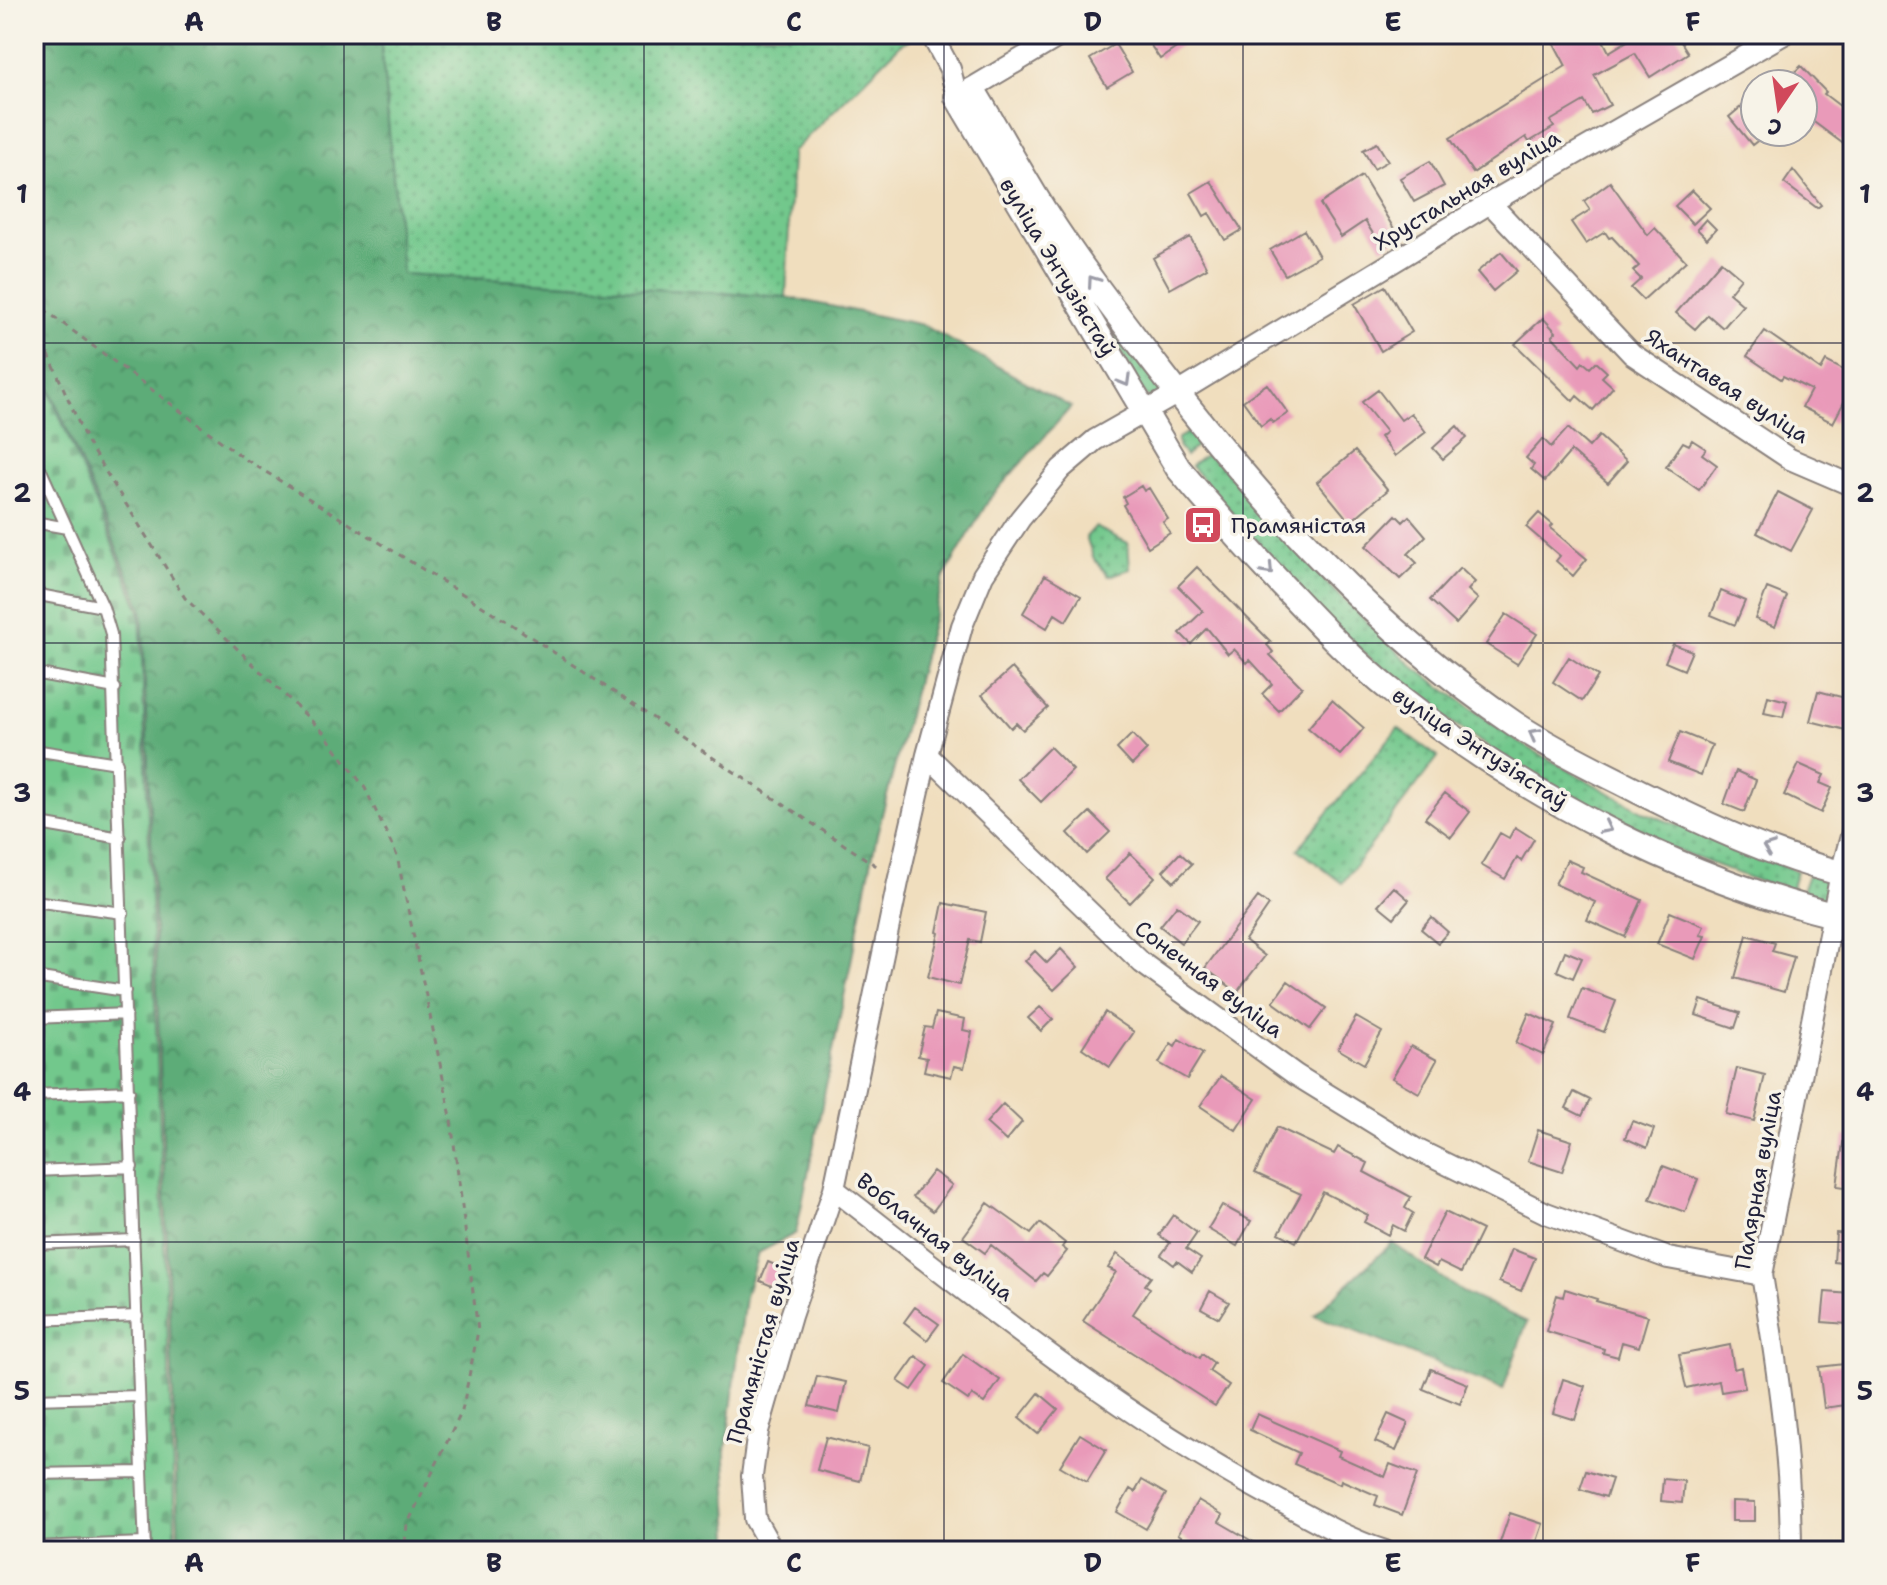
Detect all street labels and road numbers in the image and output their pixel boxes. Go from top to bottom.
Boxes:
street label: Хрустальная вуліца [1368,123,1566,257]
street label: вуліца Энтузіястаў [993,172,1123,362]
street label: Яхантавая вуліца [1639,322,1815,450]
street label: вуліца Энтузіястаў [1387,680,1573,816]
street label: Сонечная вуліца [1129,914,1289,1045]
street label: Палярная вуліца [1728,1088,1788,1272]
street label: Воблачная вуліца [850,1166,1020,1308]
street label: Прамяністая вуліца [720,1235,806,1447]

